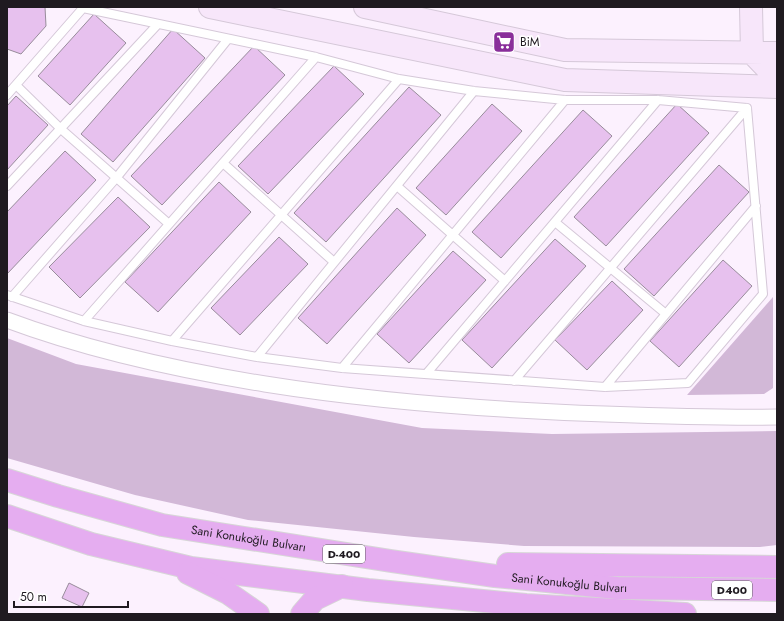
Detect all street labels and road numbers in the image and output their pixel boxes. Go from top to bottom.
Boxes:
street label: Sani Konukoğlu Bulvarı [190,521,307,557]
road number: D-400 [323,545,365,563]
street label: Sani Konukoğlu Bulvarı [511,569,627,597]
road number: D400 [712,581,752,599]

